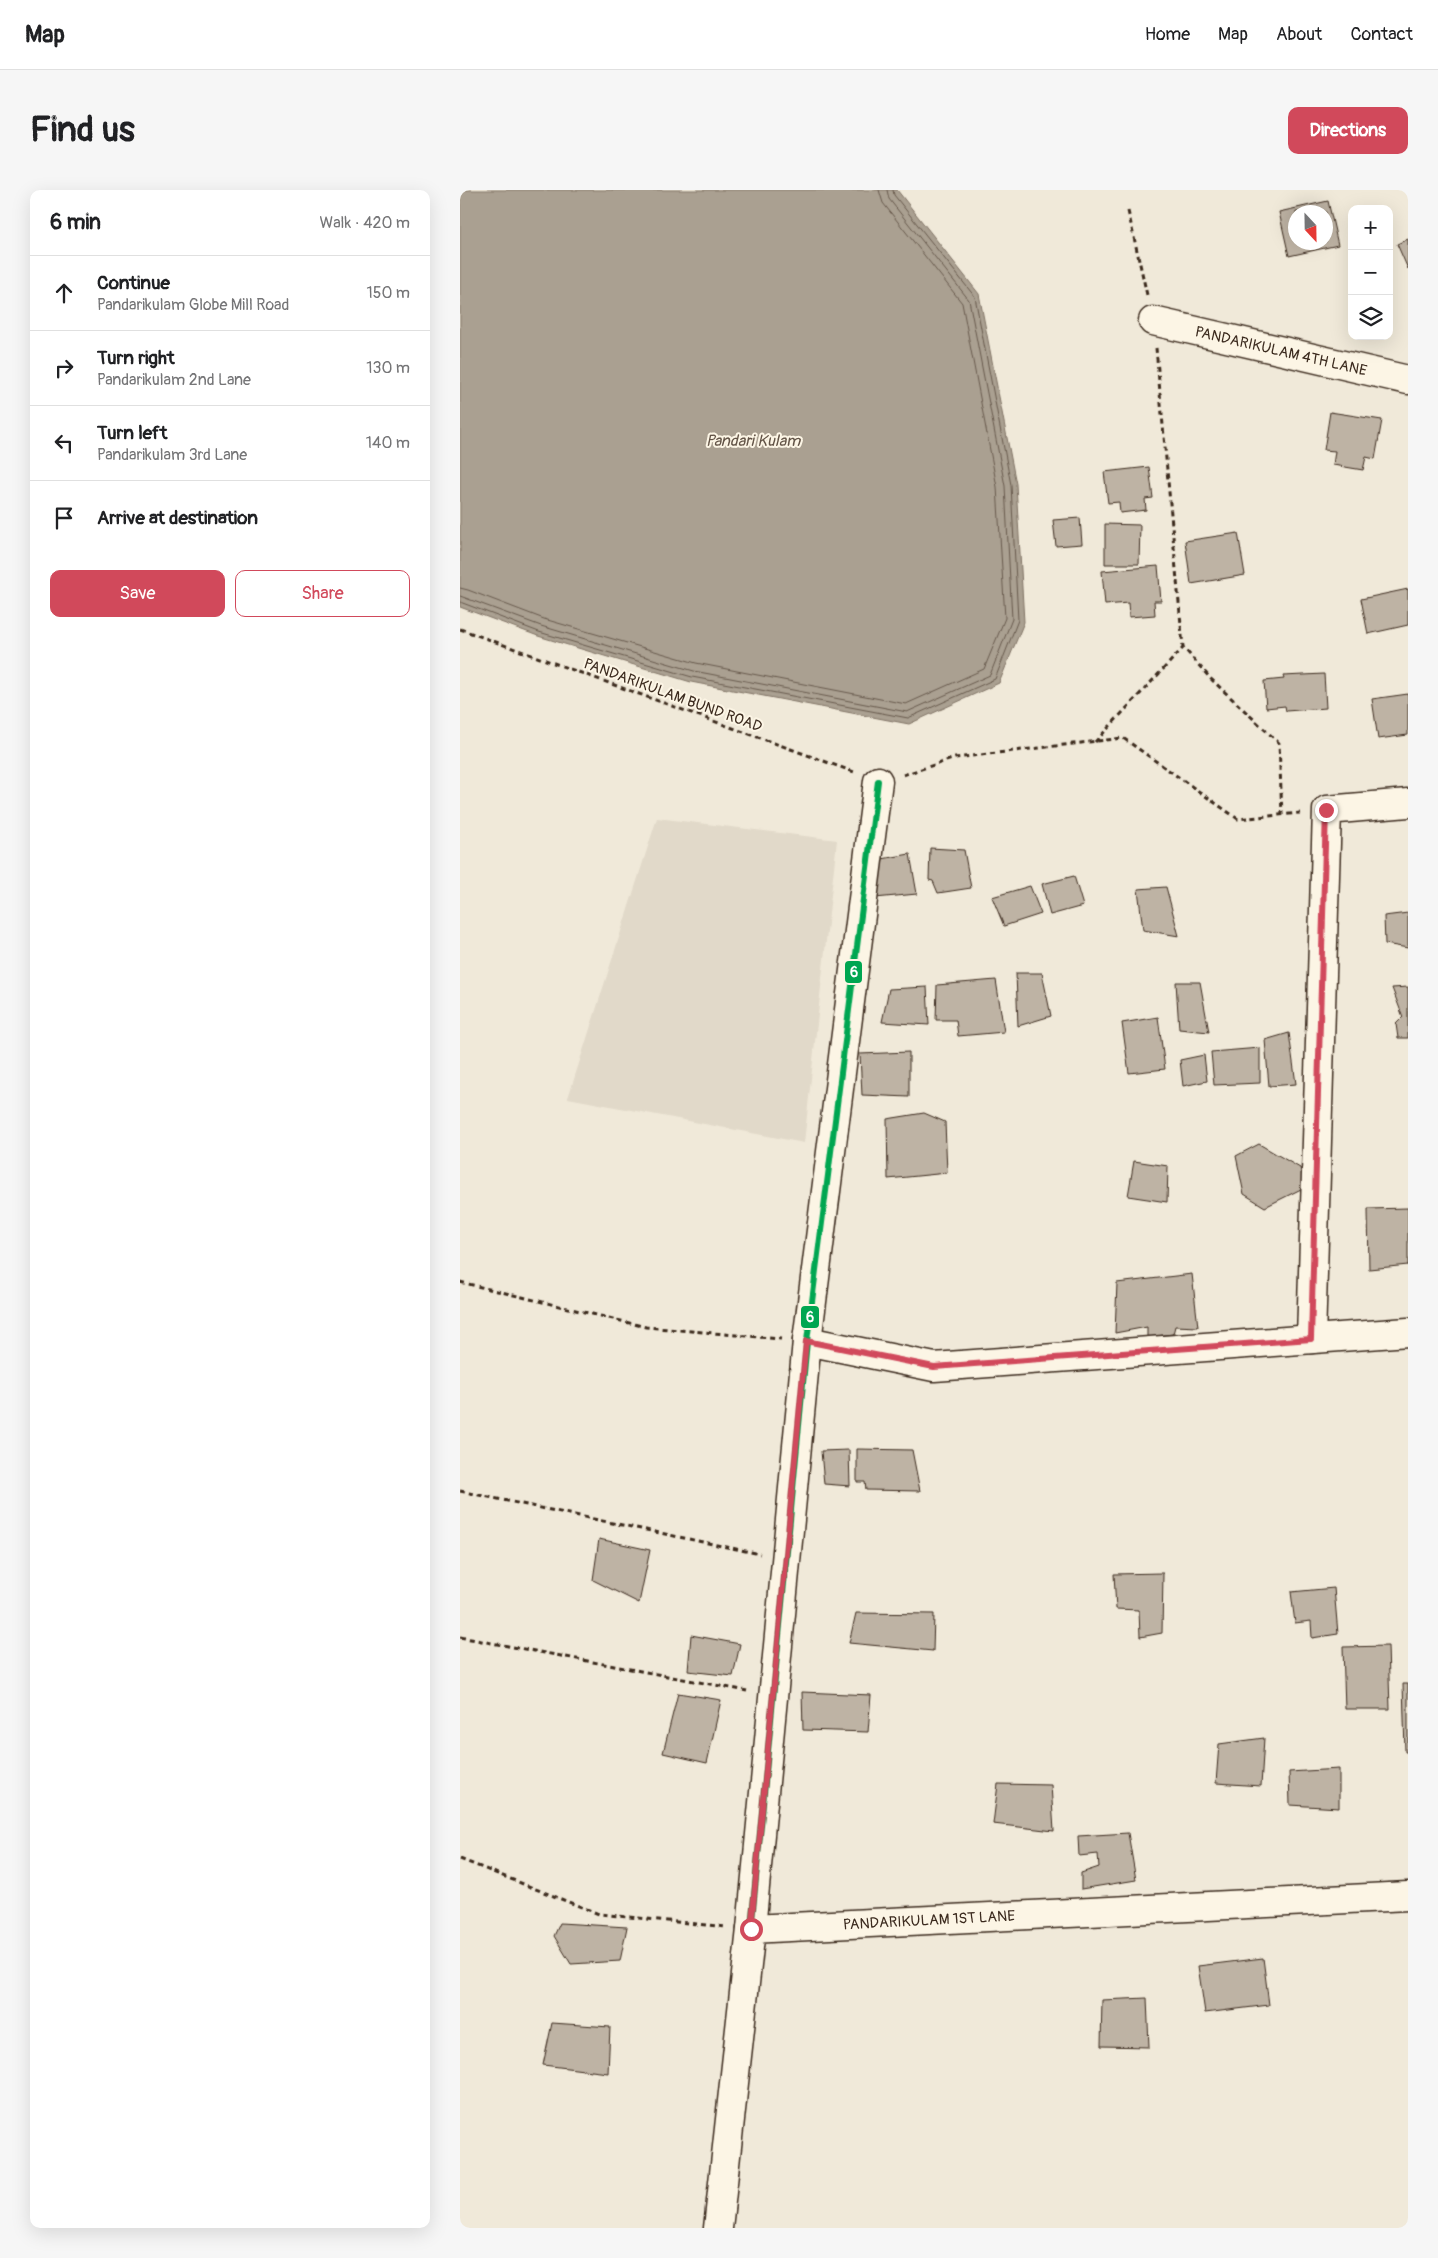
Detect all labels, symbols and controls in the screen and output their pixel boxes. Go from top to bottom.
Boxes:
text: Map [25,20,65,49]
text: Home [1145,23,1190,46]
text: Map [1218,23,1248,46]
text: About [1276,23,1322,46]
text: Contact [1350,23,1413,46]
button: Directions [1288,107,1408,154]
text: Find us [30,108,135,152]
north arrow [1288,205,1333,250]
map controls [1348,205,1393,340]
button: + [1348,205,1393,250]
text: 6 min [50,209,101,236]
text: Walk · 420 m [319,213,410,233]
button: − [1348,250,1393,295]
text: Continue [97,271,170,295]
icon: ahead [50,279,78,307]
text: 150 m [366,283,410,303]
text: Pandarikulam Globe Mill Road [97,295,289,315]
button: layers [1348,295,1393,340]
street label: PANDARIKULAM 4TH LANE [1193,322,1369,381]
text: Turn right [97,346,175,370]
icon: right [50,354,78,382]
text: 130 m [366,358,410,378]
text: Pandarikulam 2nd Lane [97,370,251,390]
text: Turn left [97,421,167,445]
icon: left [50,429,78,457]
water label: Pandari Kulam [706,431,801,451]
text: 140 m [366,433,410,453]
text: Pandarikulam 3rd Lane [97,445,247,465]
icon: arrive [50,504,78,532]
text: Arrive at destination [97,506,258,530]
button: Save [50,570,225,617]
button: Share [235,570,410,617]
street label: PANDARIKULAM BUND ROAD [581,654,765,737]
route end [1315,799,1338,822]
line badge: 6 [844,960,863,984]
text: 6 [850,964,858,981]
line badge: 6 [800,1305,820,1329]
text: 6 [806,1309,814,1326]
street label: PANDARIKULAM 1ST LANE [843,1906,1016,1934]
route start [740,1918,763,1941]

